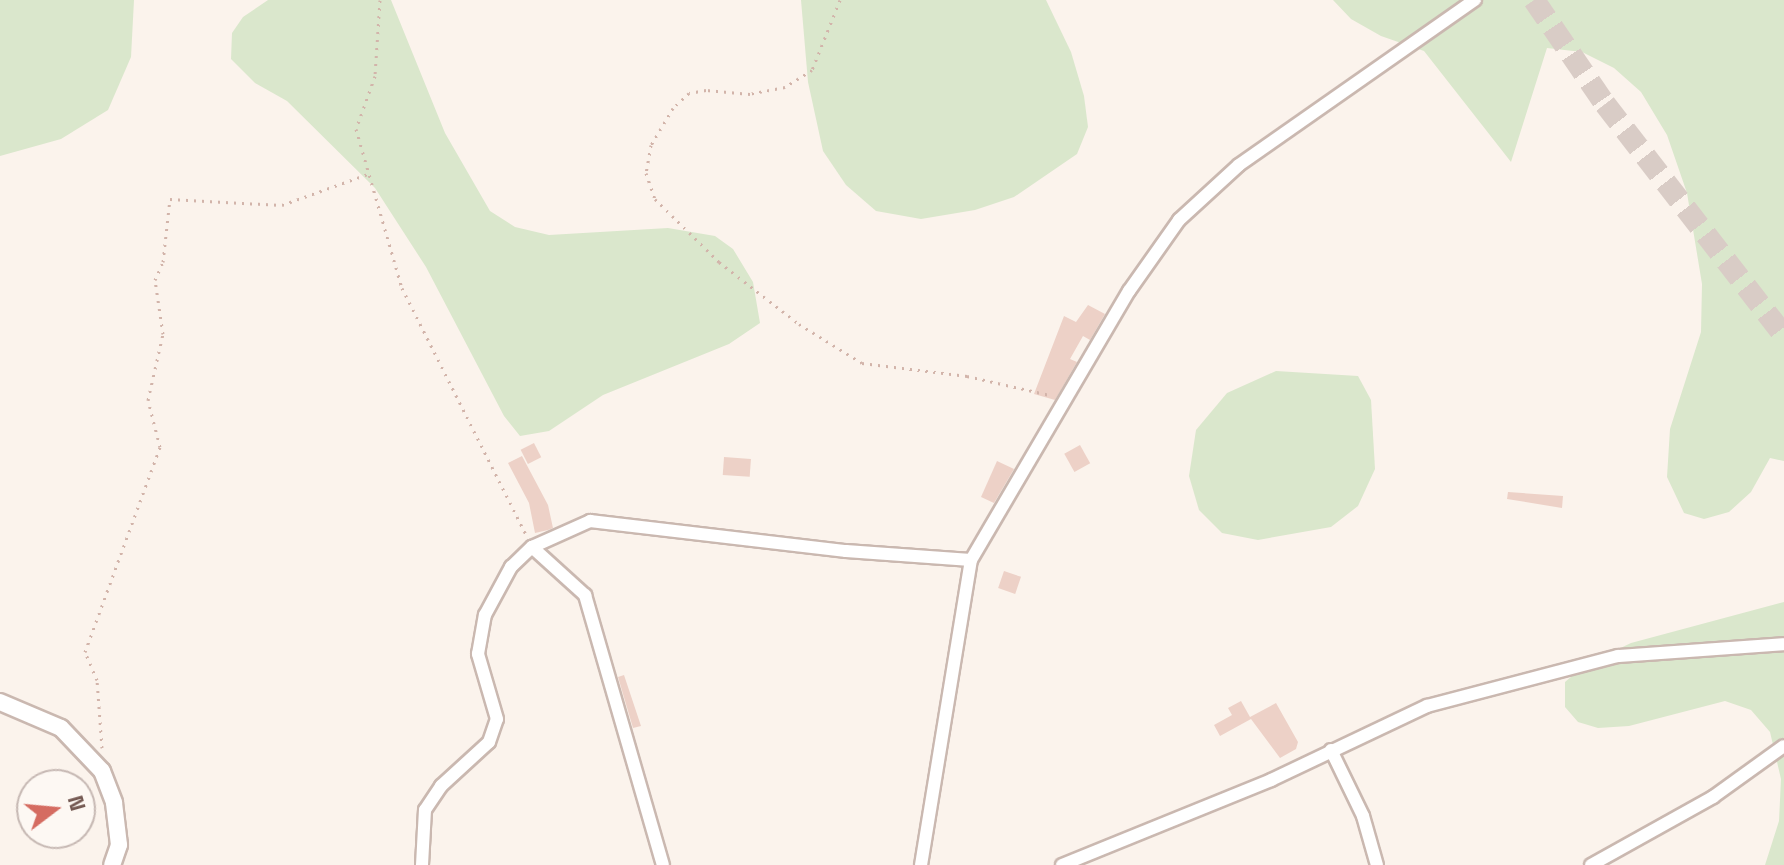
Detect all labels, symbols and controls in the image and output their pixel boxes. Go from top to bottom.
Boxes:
north arrow [16,769,96,849]
text: N [62,792,93,814]

